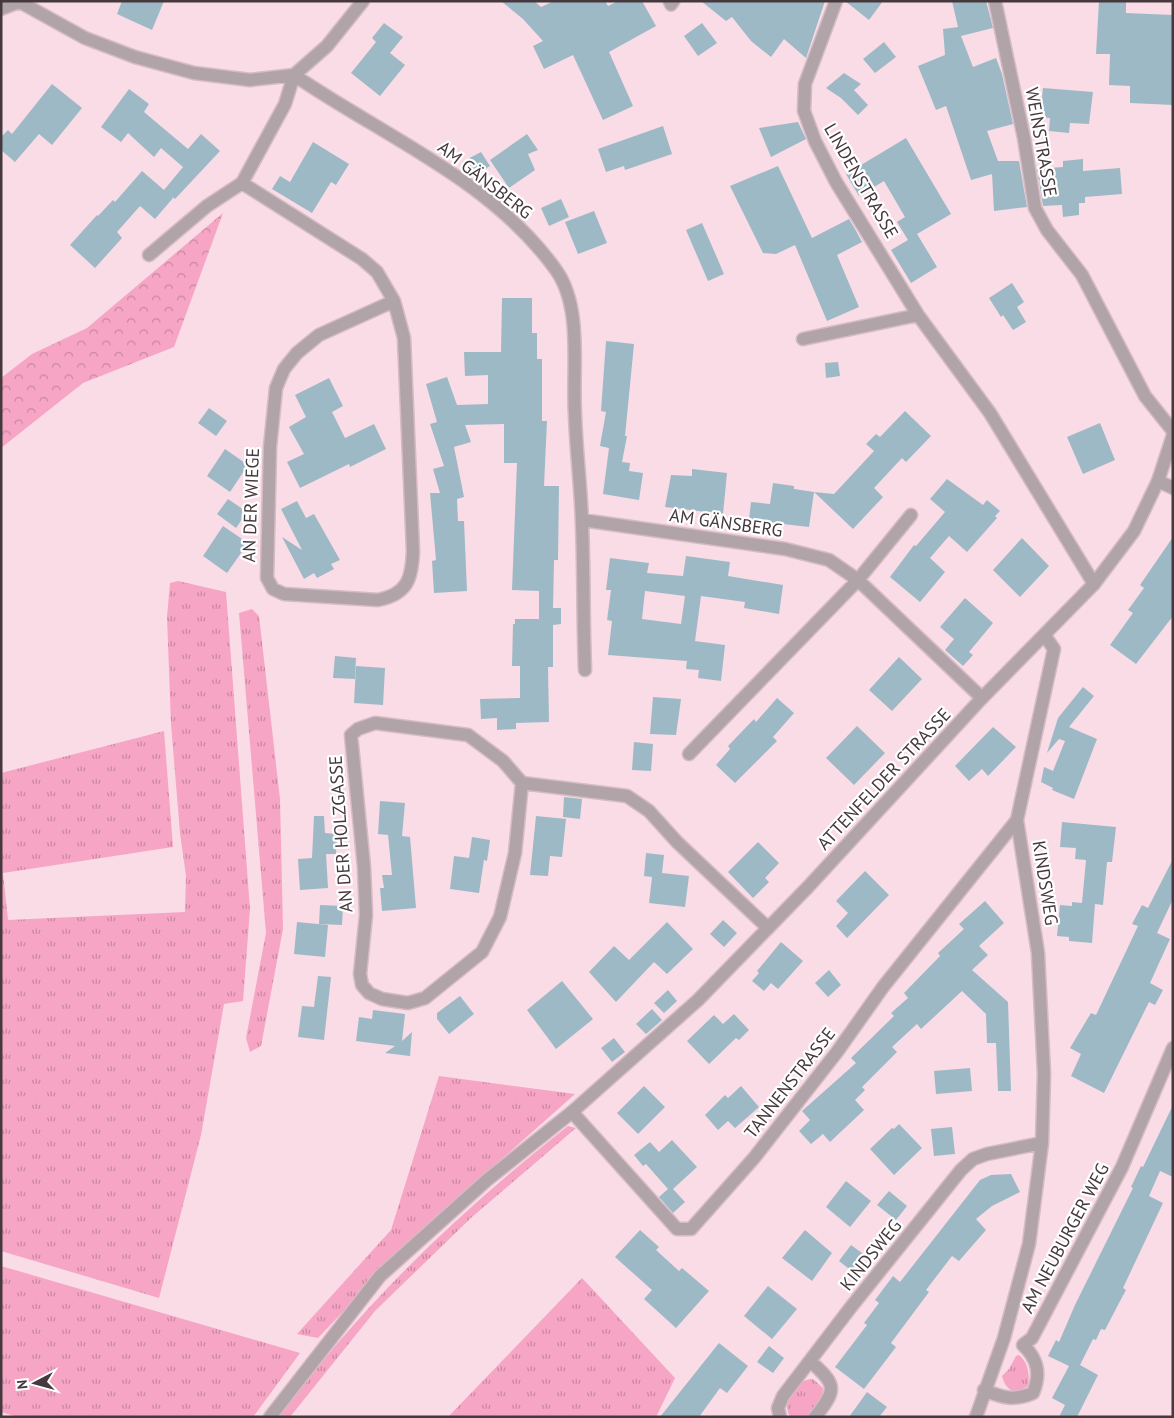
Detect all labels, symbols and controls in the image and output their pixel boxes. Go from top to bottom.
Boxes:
street label: WEINSTRASSE [1021,85,1062,199]
street label: LINDENSTRASSE [819,119,904,242]
street label: AM GÄNSBERG [433,135,537,224]
street label: AN DER WIEGE [237,447,264,563]
street label: AM GÄNSBERG [668,503,784,542]
street label: ATTENFELDER STRASSE [812,703,955,854]
street label: AN DER HOLZGASSE [324,755,357,913]
street label: KINDSWEG [1027,839,1064,927]
street label: TANNENSTRASSE [739,1023,840,1143]
street label: AM NEUBURGER WEG [1015,1159,1114,1317]
street label: KINDSWEG [835,1214,906,1295]
north arrow [10,1358,60,1408]
text: N [13,1379,32,1390]

